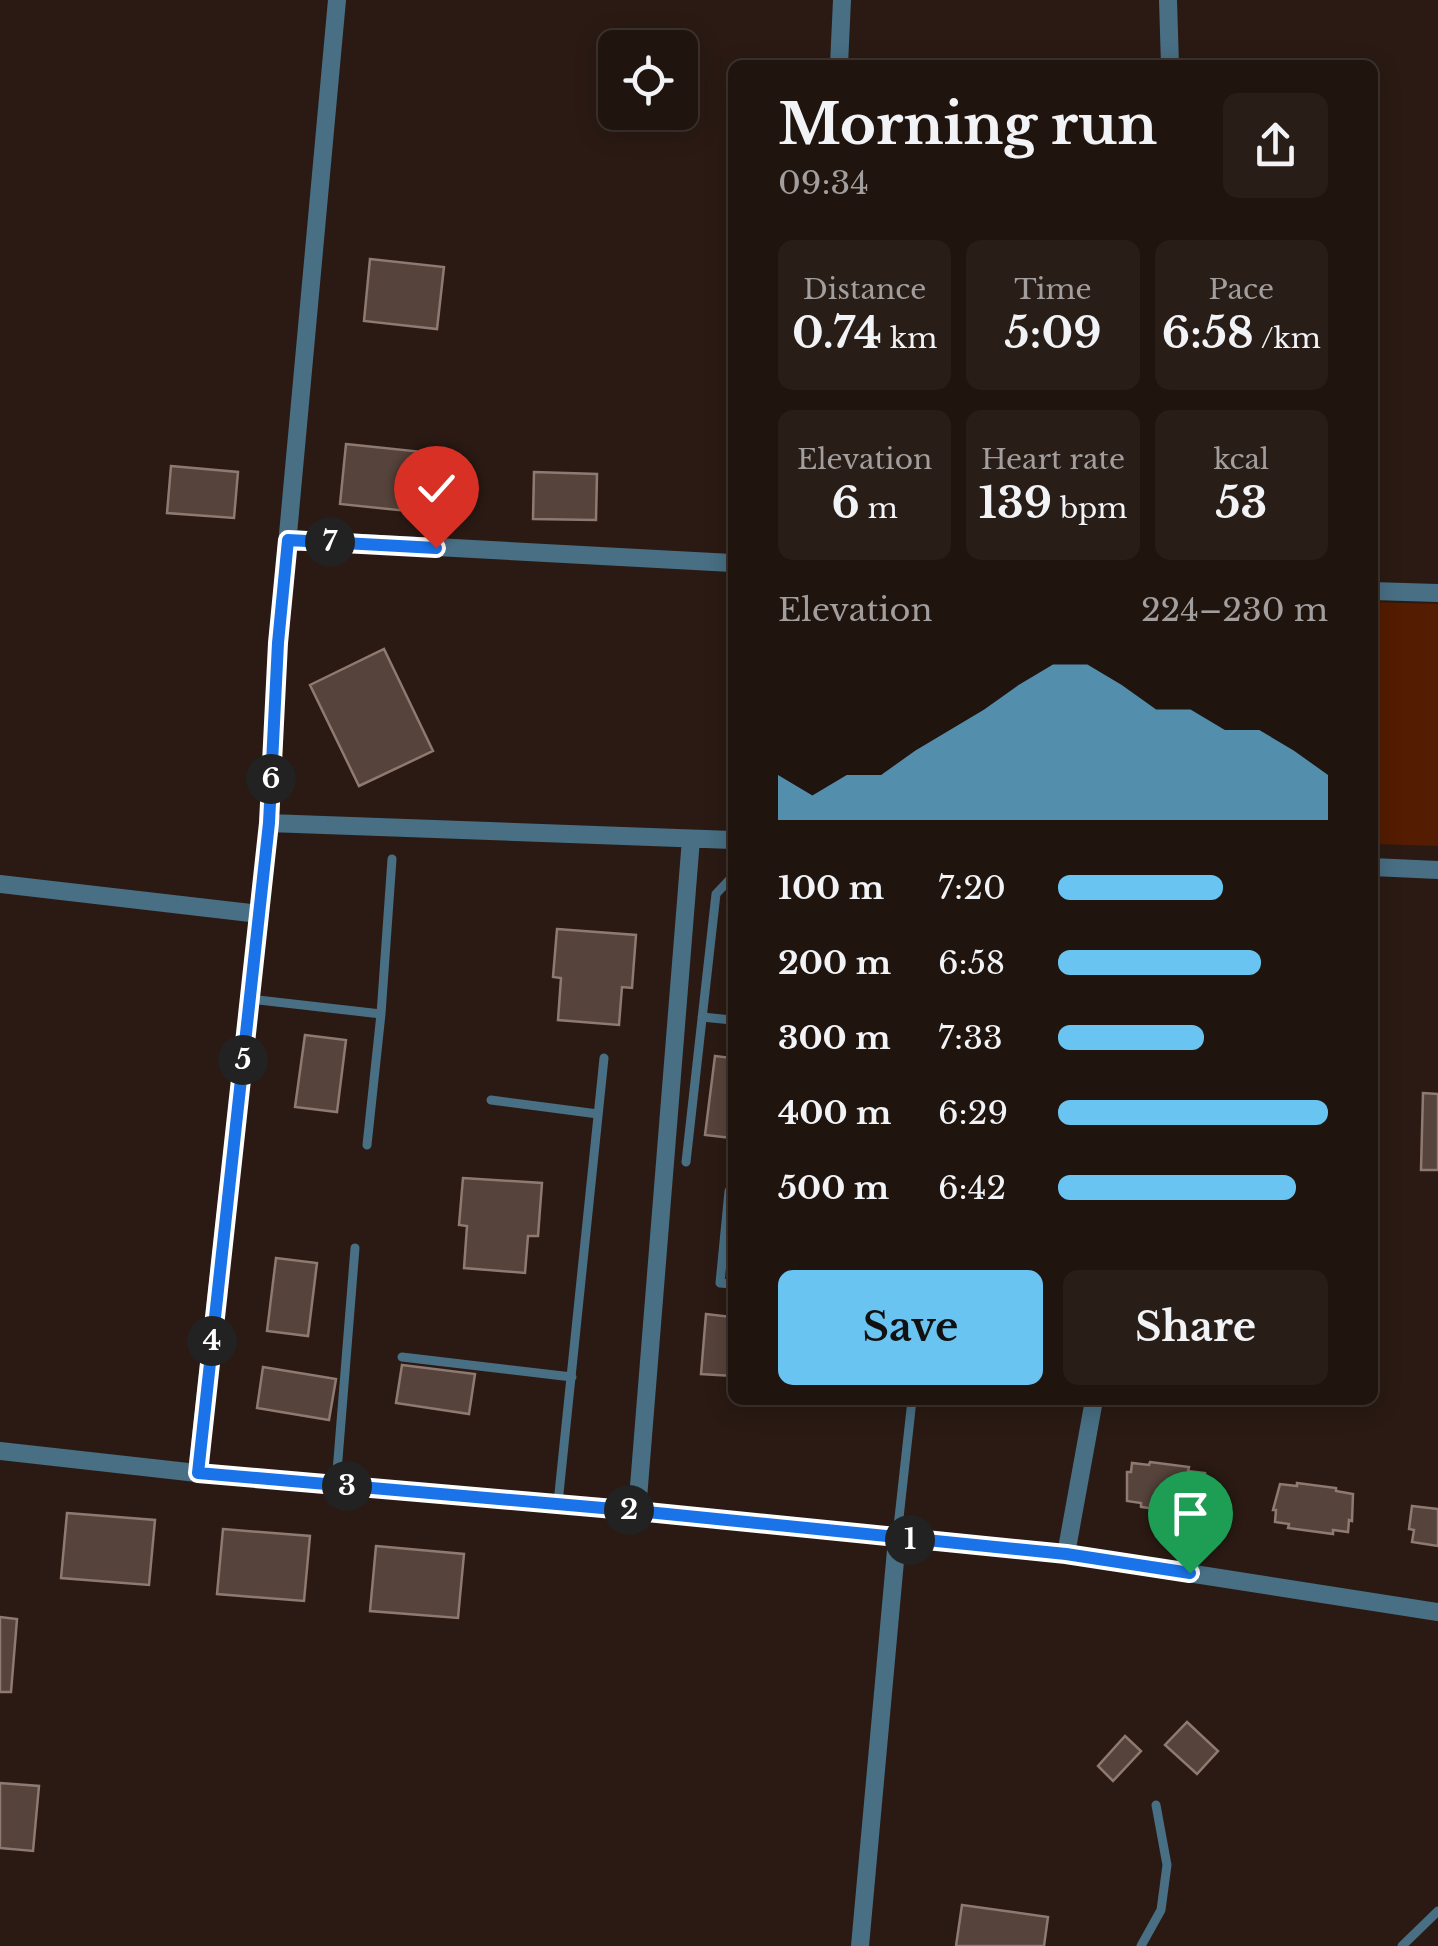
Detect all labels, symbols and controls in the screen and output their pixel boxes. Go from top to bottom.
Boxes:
map controls [598,30,698,130]
button: locate [598,30,698,130]
text: Morning run [778,91,1157,159]
button: share [1223,93,1328,198]
text: 09:34 [778,163,869,203]
text: Distance [803,272,926,307]
text: Time [1014,272,1092,307]
text: Pace [1209,272,1274,307]
text: 0.74 [792,307,882,359]
text: 5:09 [1005,307,1101,359]
text: 6:58 [1162,307,1254,359]
text: km [882,321,937,356]
text: /km [1254,321,1321,356]
text: Elevation [797,442,932,477]
text: Heart rate [981,442,1125,477]
text: kcal [1213,442,1269,477]
pin [394,446,479,549]
icon: check [409,461,464,516]
text: 6 [831,477,860,529]
text: 139 [979,477,1052,529]
text: 53 [1215,477,1267,529]
text: m [860,491,898,526]
text: bpm [1052,491,1127,526]
pin: 7 [305,517,355,567]
text: 7 [323,524,337,559]
text: Elevation [778,590,932,630]
text: 224–230 m [1141,590,1328,630]
pin: 6 [246,754,296,804]
text: 6 [262,761,280,796]
text: 100 m [778,868,884,908]
text: 7:20 [938,868,1006,908]
text: 200 m [778,943,891,983]
text: 6:58 [938,943,1005,983]
text: 300 m [778,1018,891,1058]
text: 7:33 [938,1018,1003,1058]
pin: 5 [218,1035,268,1085]
text: 5 [235,1042,251,1077]
text: 400 m [778,1093,891,1133]
text: 6:29 [938,1093,1008,1133]
text: 500 m [778,1168,889,1208]
text: 6:42 [938,1168,1006,1208]
button: Save [778,1270,1043,1385]
button: Share [1063,1270,1328,1385]
pin: 4 [187,1316,237,1366]
text: 4 [203,1323,221,1358]
pin: 3 [322,1461,372,1511]
text: 3 [338,1468,356,1503]
pin [1148,1471,1233,1574]
pin: 2 [604,1485,654,1535]
icon: arrive [1163,1486,1218,1541]
text: 2 [620,1492,638,1527]
pin: 1 [885,1515,935,1565]
text: 1 [904,1522,916,1557]

